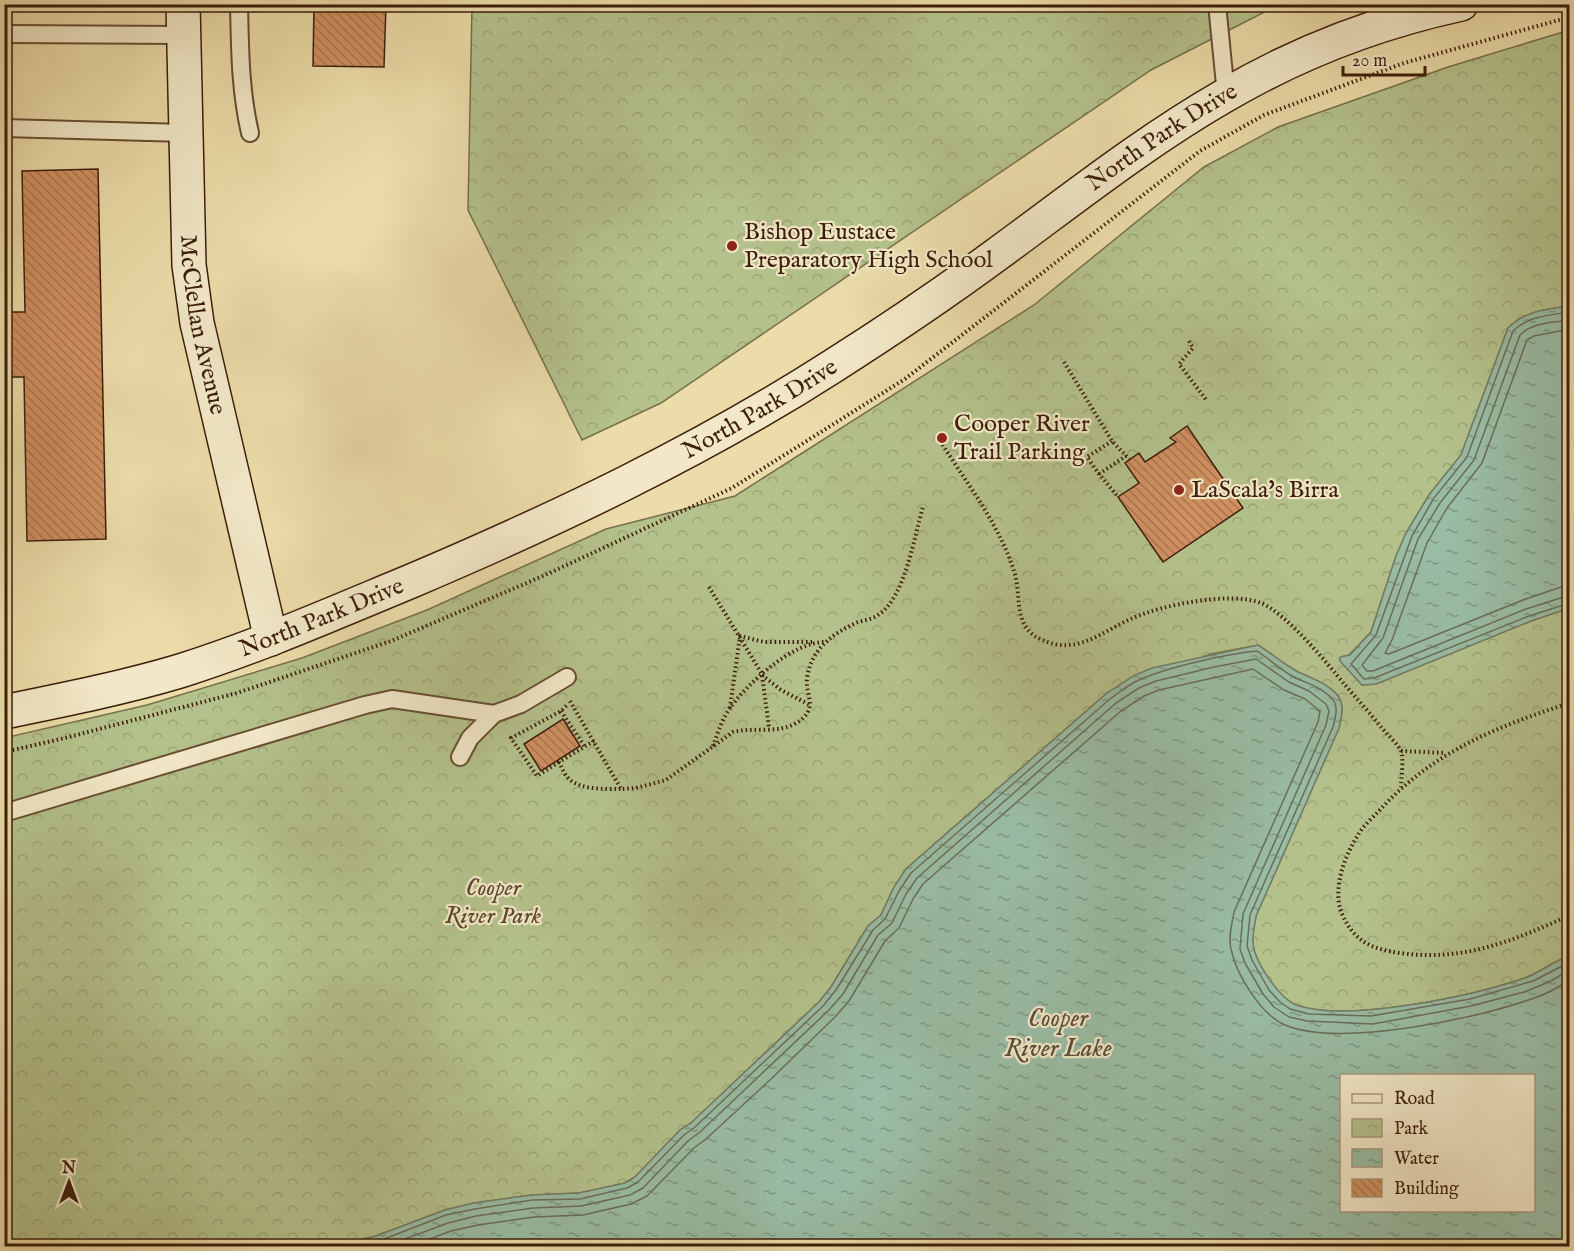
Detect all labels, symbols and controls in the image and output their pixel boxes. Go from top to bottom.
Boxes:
scale bar [1343,39,1426,77]
text: 20 m [1352,50,1387,73]
street label: North Park Drive [1080,76,1243,198]
place label: Bishop Eustace Preparatory High School [744,217,993,276]
street label: McClellan Avenue [173,234,233,418]
marker: Bishop Eustace Preparatory High School [725,239,739,253]
street label: North Park Drive [677,352,843,466]
place label: Cooper River Trail Parking [954,409,1090,468]
marker: Cooper River Trail Parking [935,431,949,445]
place label: LaScala's Birra [1191,475,1339,506]
marker: LaScala's Birra [1172,483,1186,497]
street label: North Park Drive [235,570,408,665]
park label: Cooper River Park [445,873,542,932]
water label: Cooper River Lake [1004,1002,1112,1065]
legend [1340,1074,1535,1212]
text: Road [1394,1088,1435,1111]
text: Park [1394,1118,1429,1141]
text: Water [1394,1148,1439,1171]
north arrow [39,1152,99,1212]
text: N [61,1159,76,1179]
text: Building [1394,1178,1459,1201]

